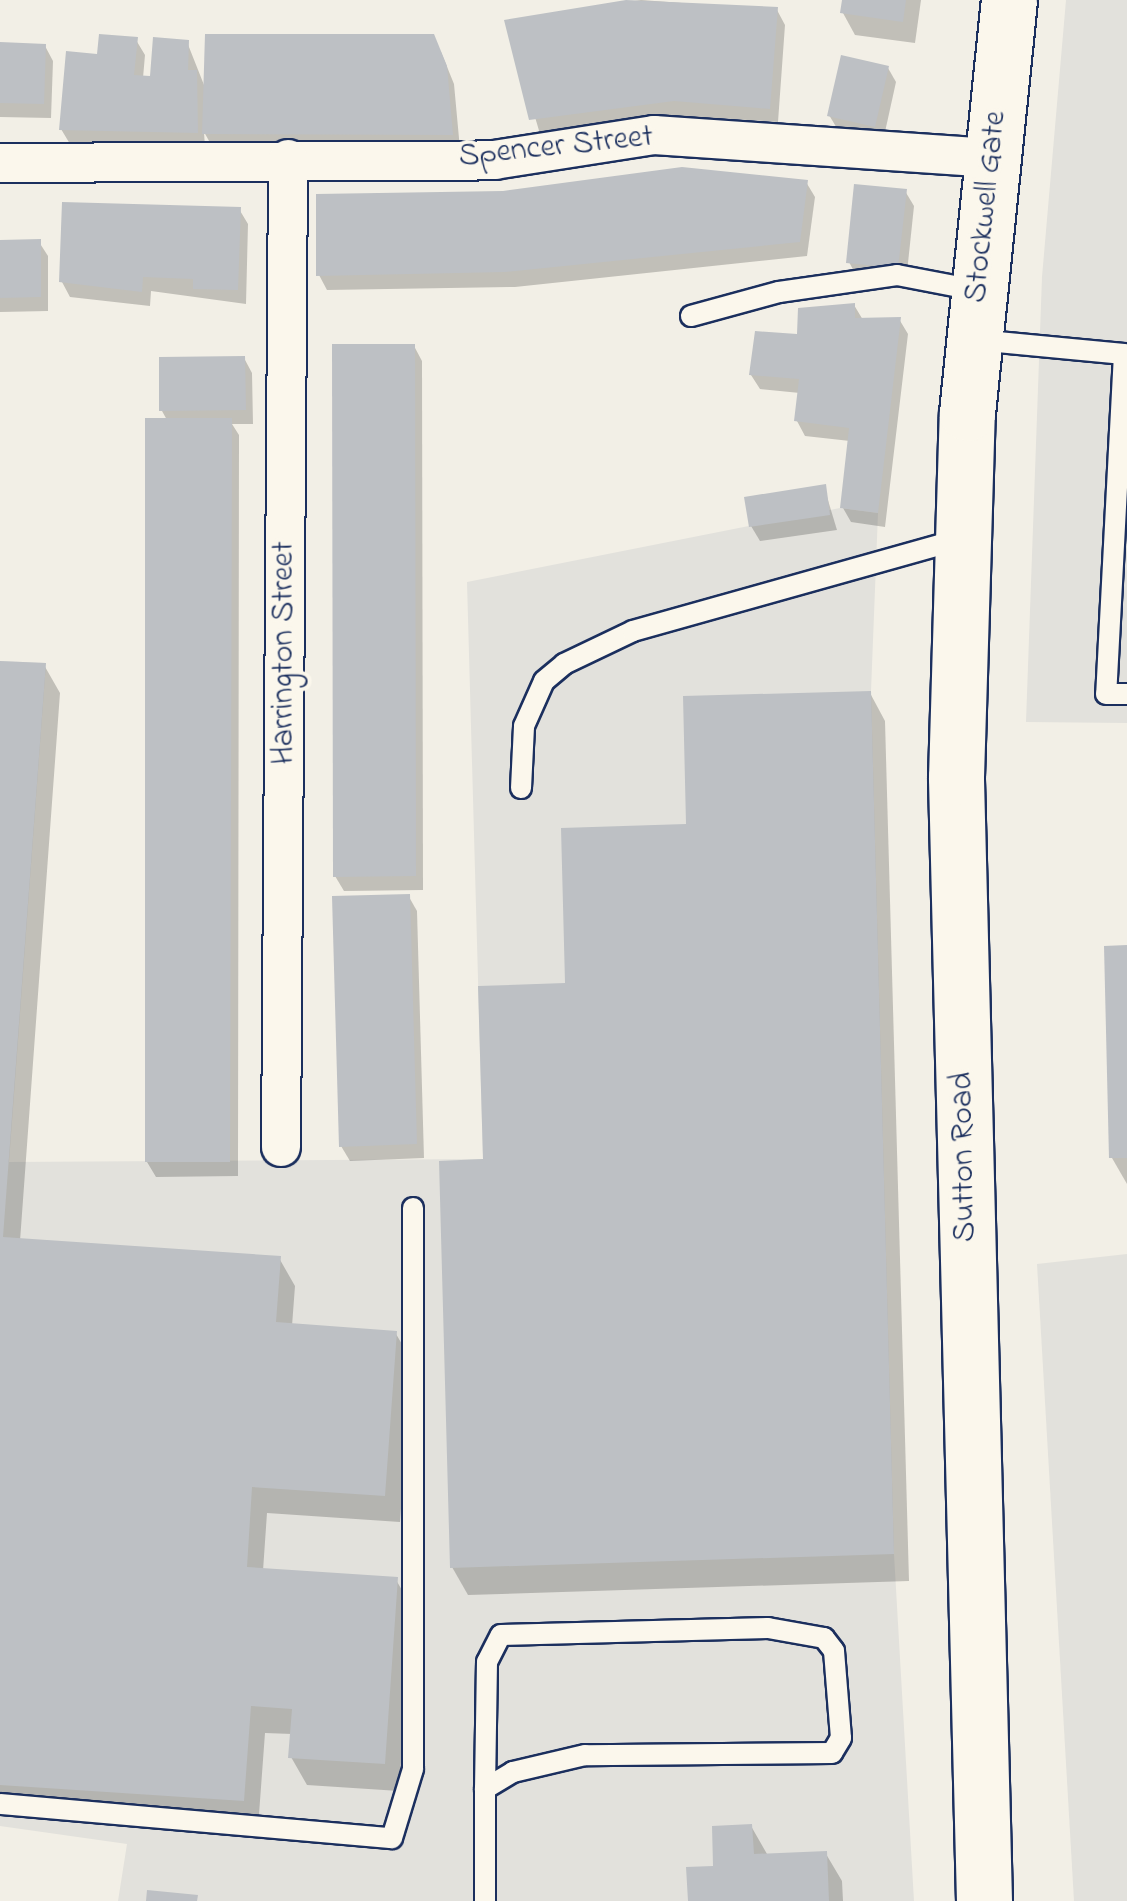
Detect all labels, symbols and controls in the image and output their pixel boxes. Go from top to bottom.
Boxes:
street label: Stockwell Gate [958,109,1016,305]
street label: Spencer Street [457,119,655,177]
street label: Harrington Street [266,541,304,765]
street label: Sutton Road [944,1072,986,1242]

